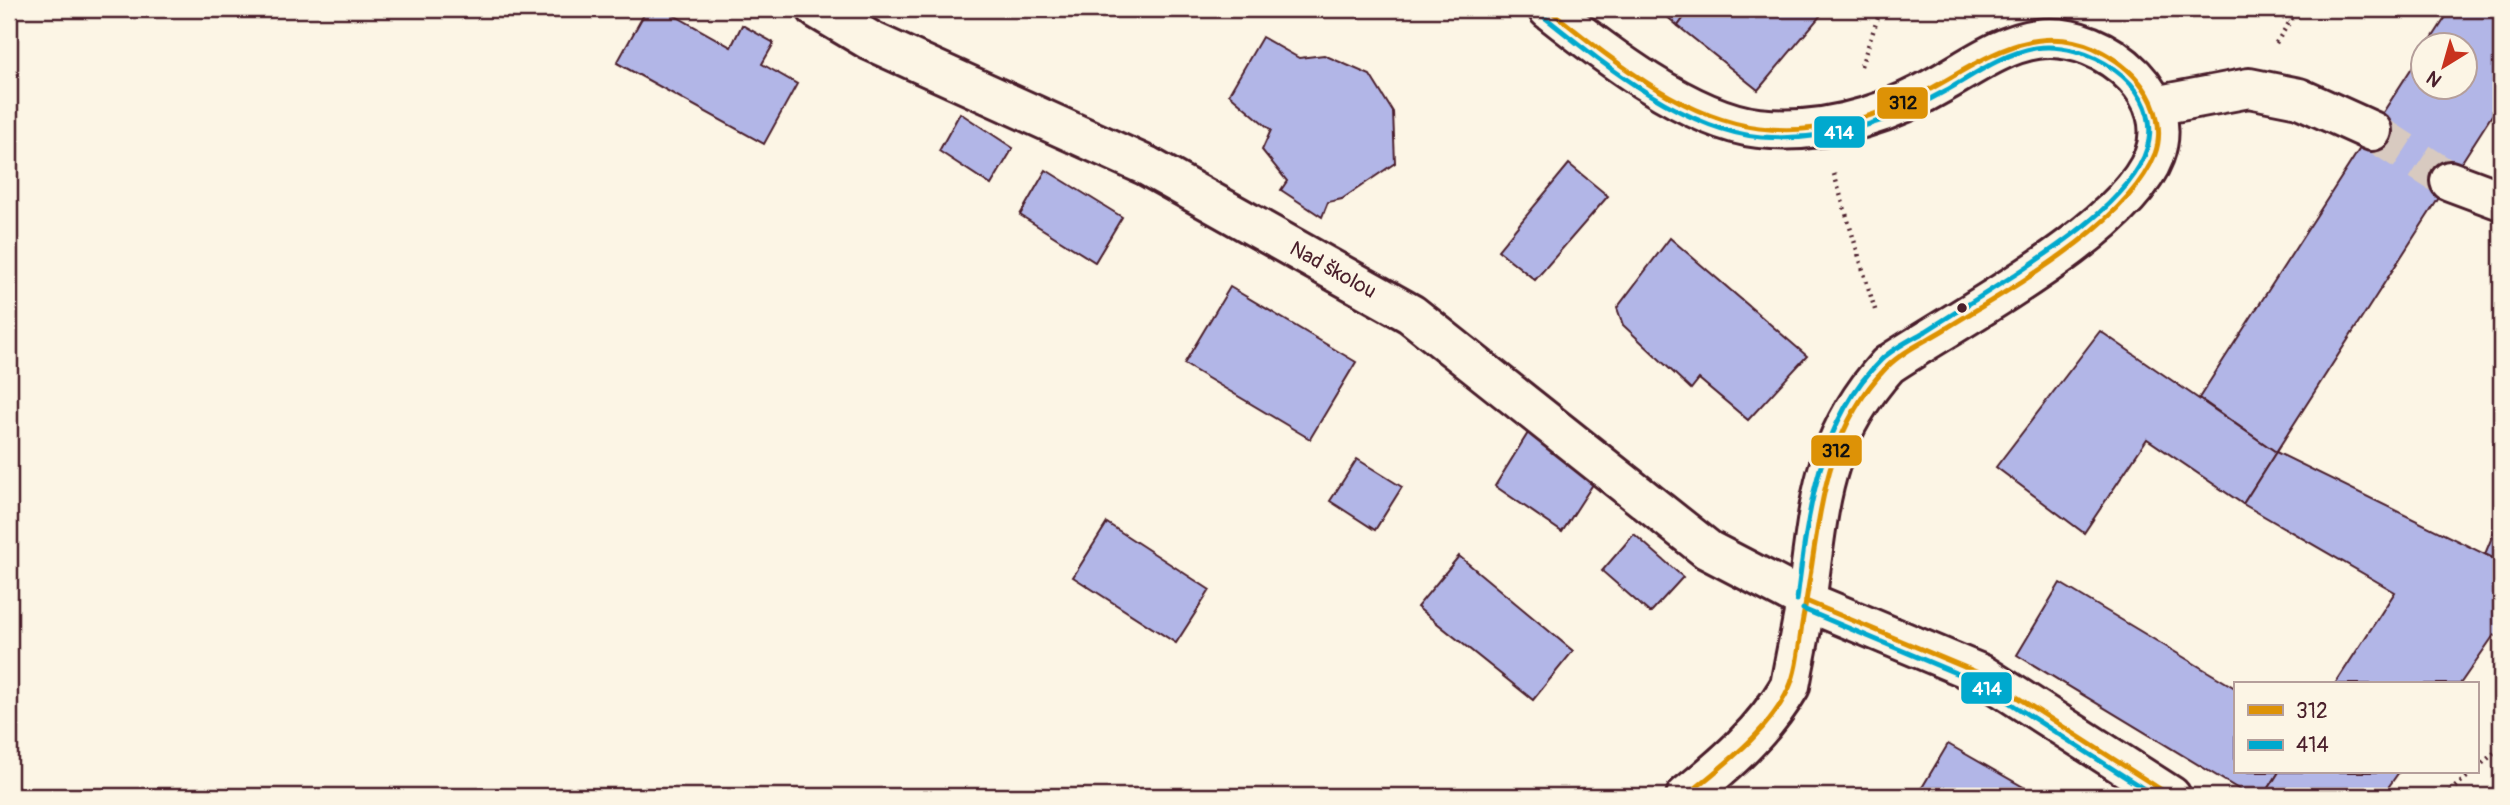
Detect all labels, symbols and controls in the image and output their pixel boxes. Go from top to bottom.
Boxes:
north arrow [2408,32,2478,102]
text: N [2422,65,2447,92]
line badge: 312 [1876,86,1929,120]
text: 312 [1889,91,1918,115]
line badge: 414 [1813,115,1866,149]
text: 414 [1824,121,1854,145]
street label: Nad školou [1285,235,1381,305]
unlabelled marker [1955,301,1969,315]
line badge: 312 [1810,434,1863,467]
text: 312 [1822,439,1851,463]
line badge: 414 [1960,671,2013,705]
text: 414 [1972,677,2002,701]
legend [2234,682,2478,774]
text: 312 [2296,698,2328,725]
text: 414 [2296,732,2329,759]

